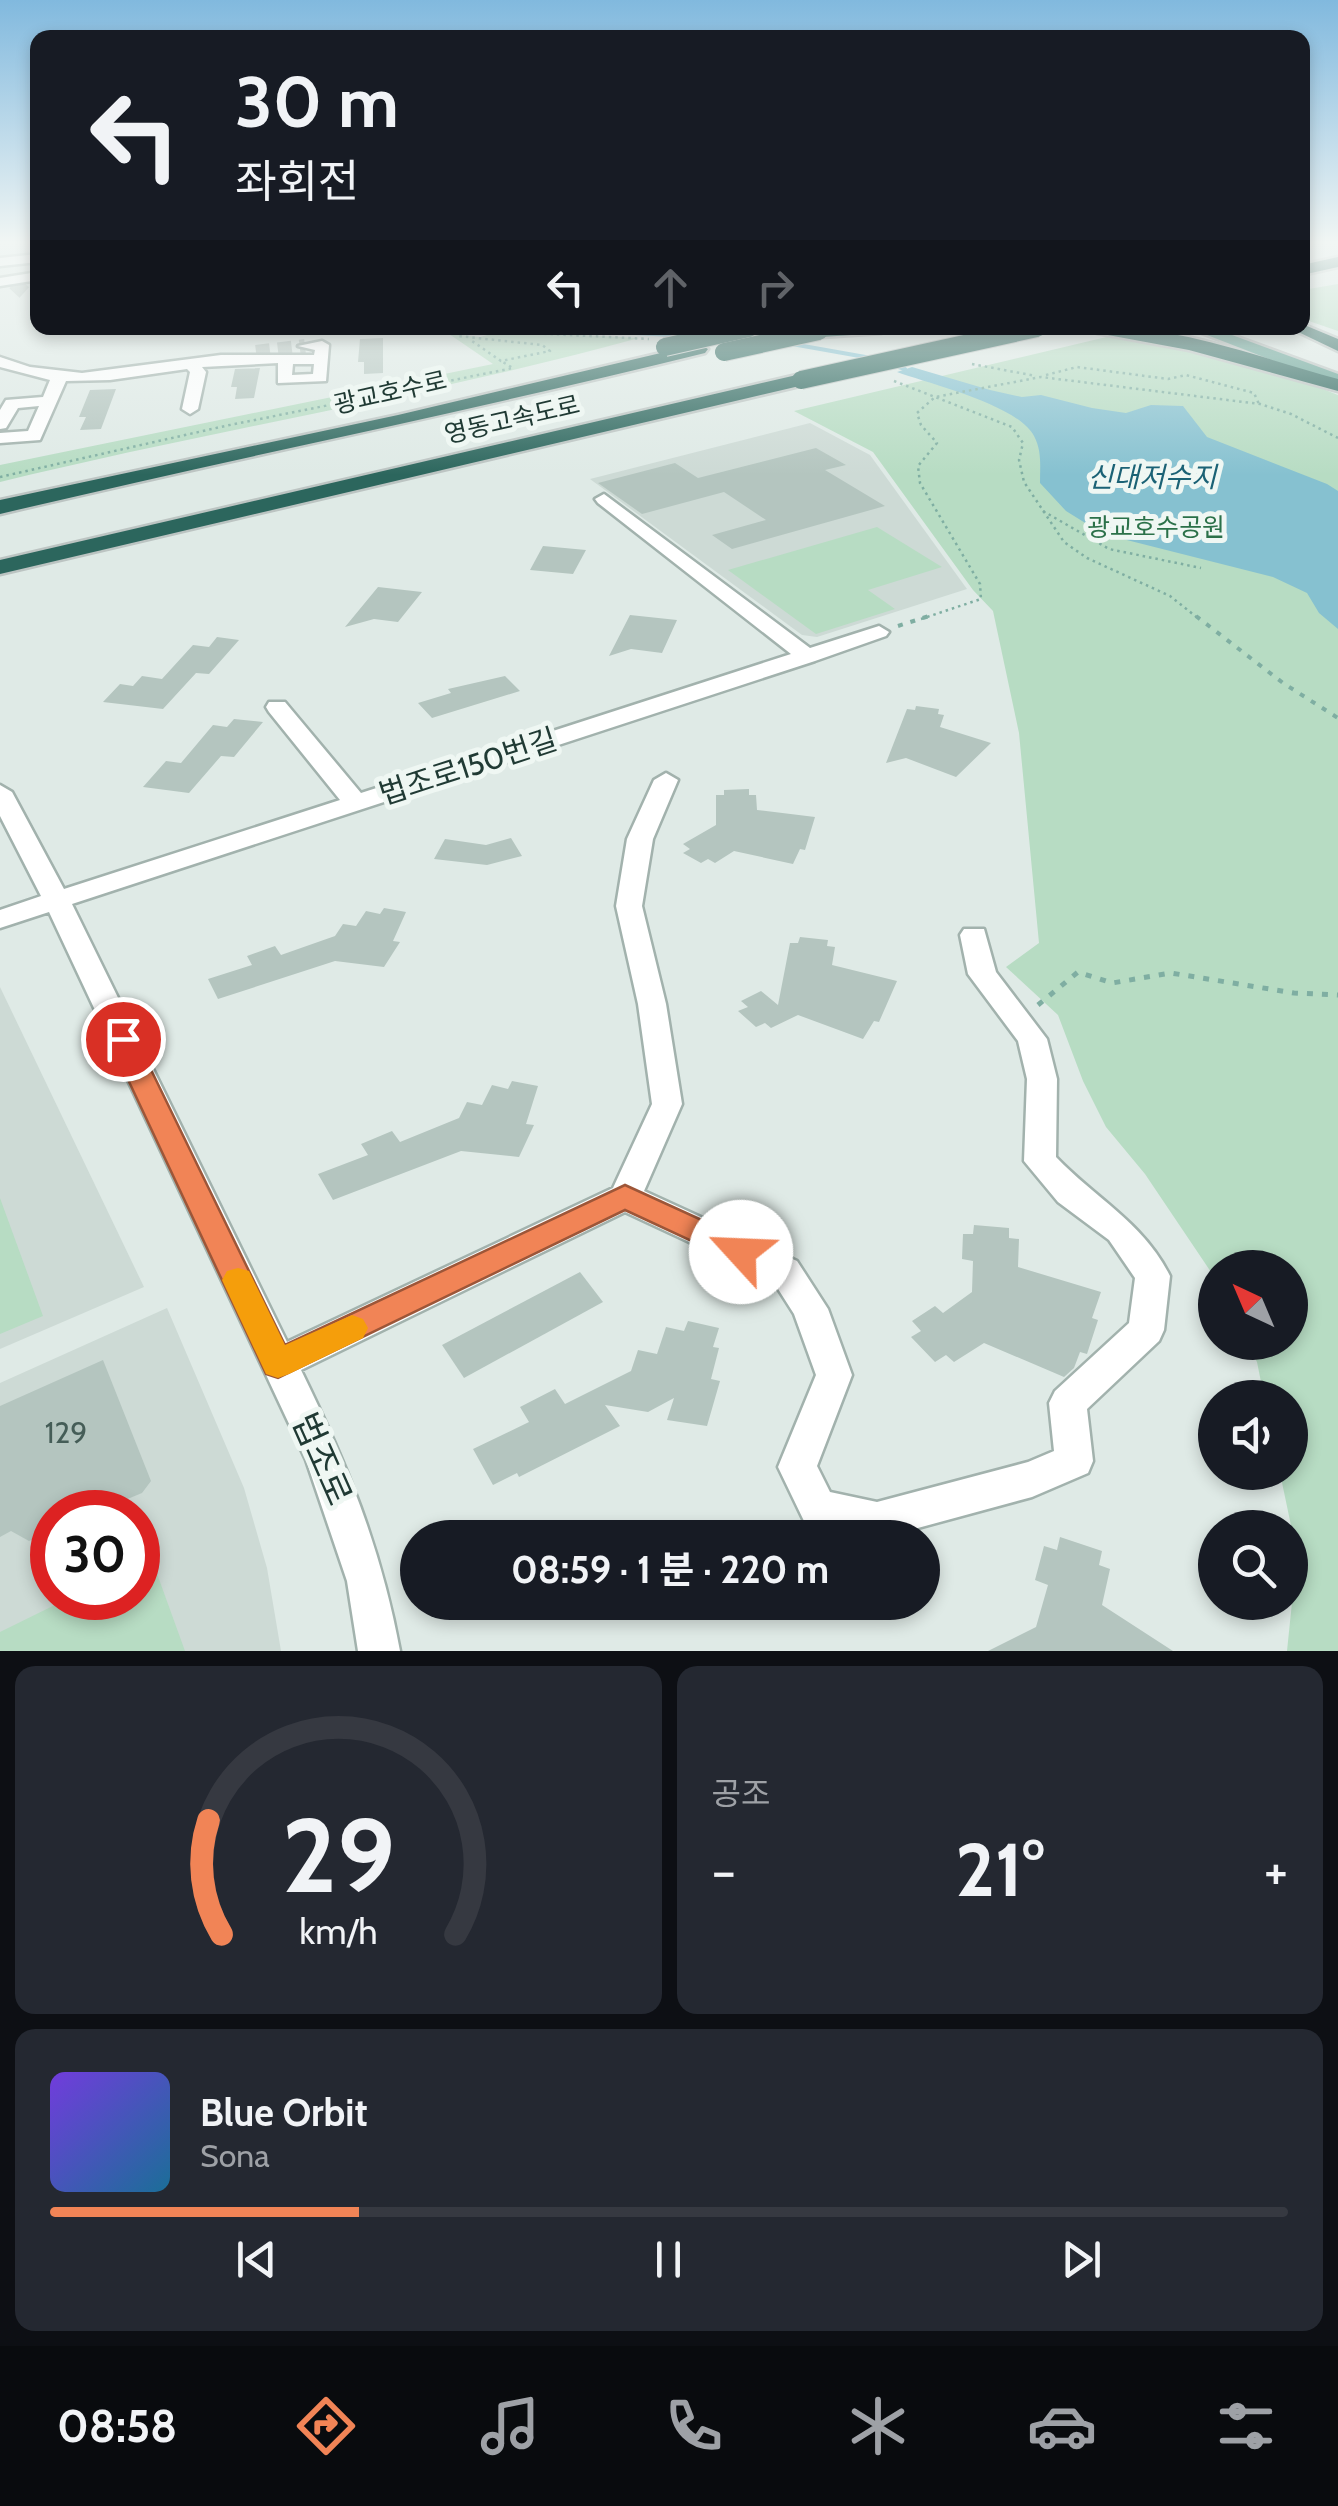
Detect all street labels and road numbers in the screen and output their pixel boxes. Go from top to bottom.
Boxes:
street label: 광교호수로 [331,364,449,420]
street label: 영동고속도로 [441,389,583,449]
street label: 법조로150번길 [374,720,562,813]
street label: 법조로 [283,1406,362,1512]

